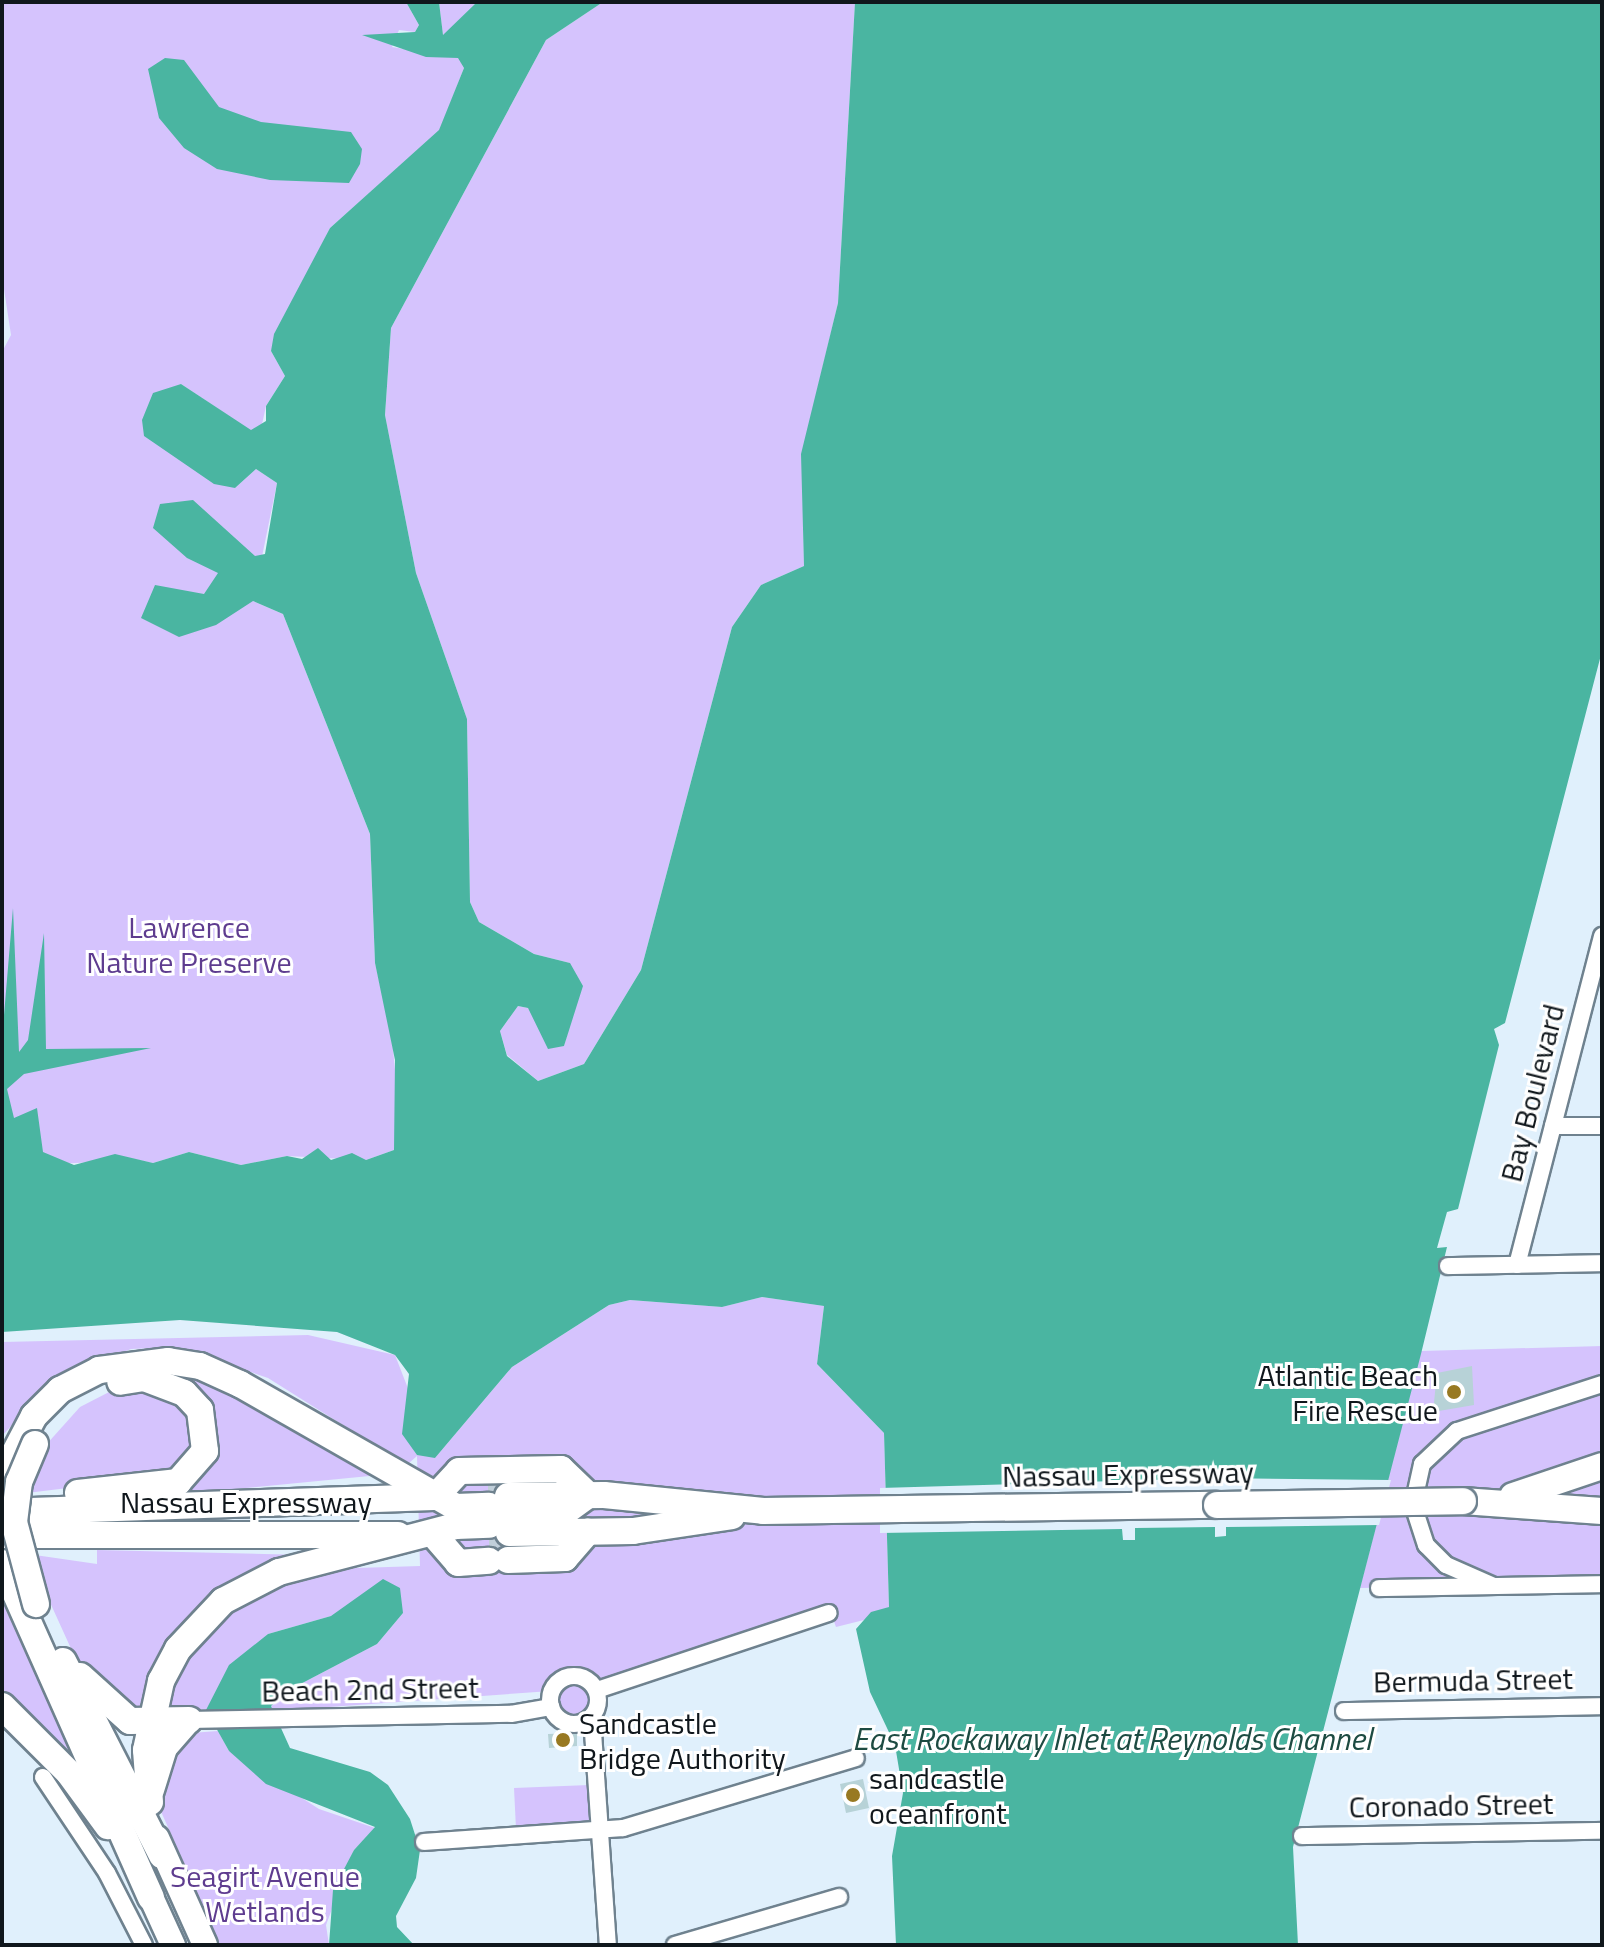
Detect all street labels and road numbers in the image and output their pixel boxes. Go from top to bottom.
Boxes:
street label: Bay Boulevard [1493,1001,1571,1185]
street label: Nassau Expressway [1002,1454,1254,1494]
street label: Nassau Expressway [120,1484,372,1520]
street label: Bermuda Street [1373,1660,1573,1700]
street label: Beach 2nd Street [261,1669,479,1709]
street label: Coronado Street [1348,1785,1554,1825]

